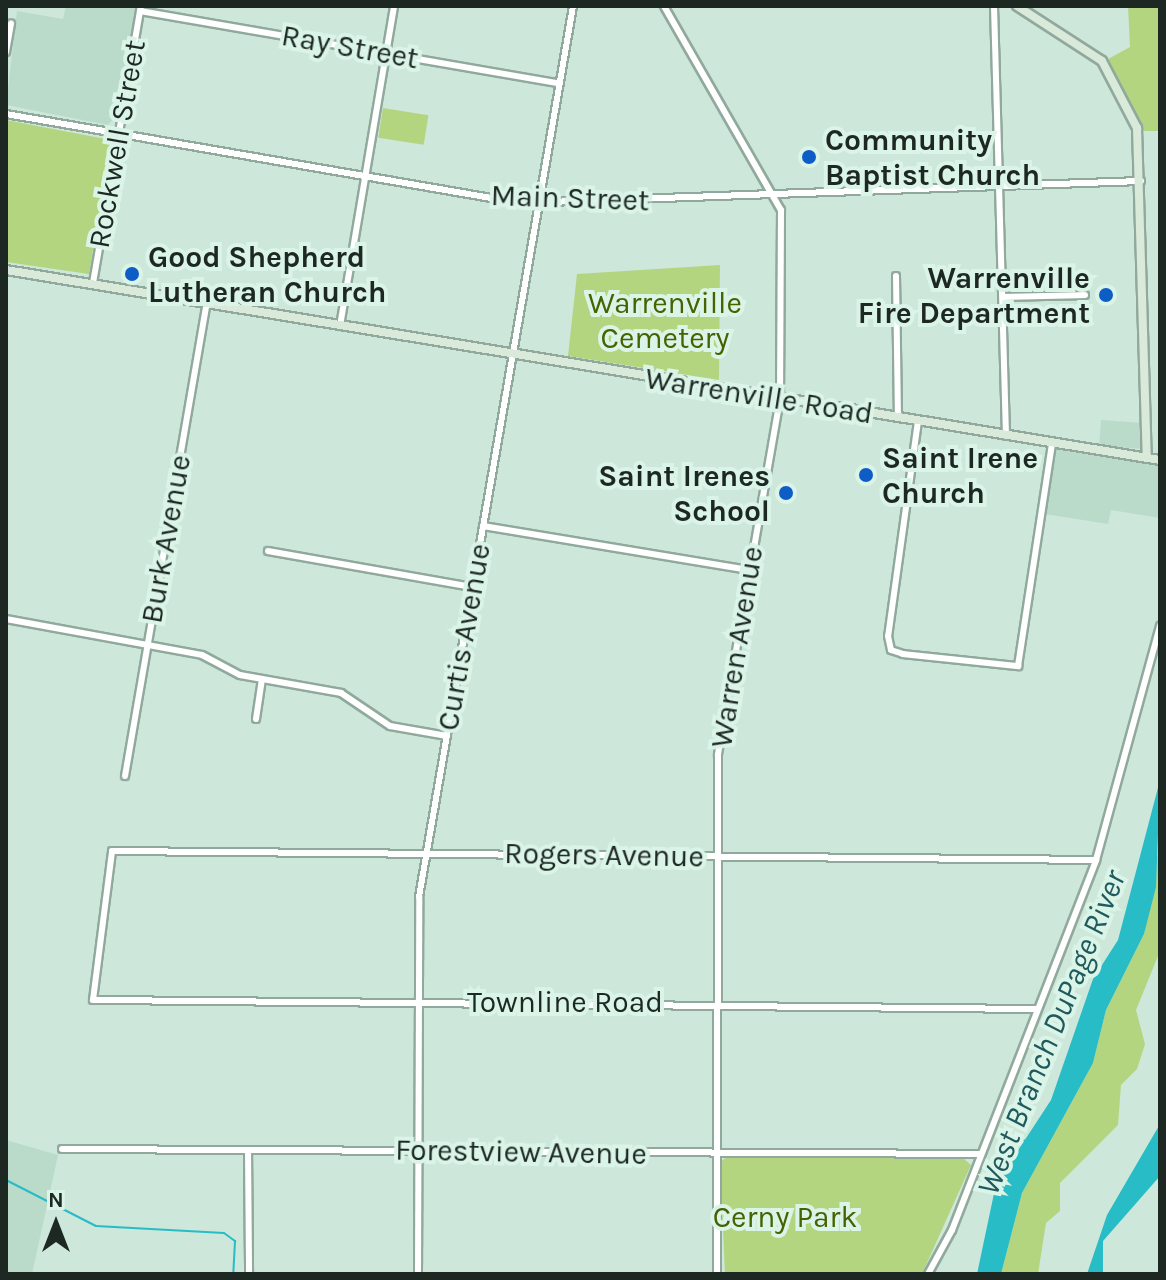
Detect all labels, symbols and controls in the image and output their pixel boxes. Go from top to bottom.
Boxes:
street label: Ray Street [279,17,421,77]
street label: Rockwell Street [81,37,153,251]
place label: Community Baptist Church [825,122,1040,192]
marker: Community Baptist Church [800,148,818,166]
street label: Main Street [490,177,650,219]
place label: Good Shepherd Lutheran Church [148,239,387,310]
place label: Warrenville Fire Department [858,260,1090,330]
marker: Good Shepherd Lutheran Church [123,265,141,283]
park label: Warrenville Cemetery [588,285,742,356]
marker: Warrenville Fire Department [1097,286,1115,304]
street label: Warrenville Road [643,360,875,432]
place label: Saint Irene Church [882,440,1038,510]
street label: Burk Avenue [133,452,199,626]
place label: Saint Irenes School [598,458,770,528]
marker: Saint Irene Church [857,466,875,484]
marker: Saint Irenes School [777,484,795,502]
street label: Curtis Avenue [430,541,498,733]
street label: Warren Avenue [703,544,771,750]
street label: Rogers Avenue [504,835,704,875]
water label: West Branch DuPage River [969,865,1135,1201]
street label: Townline Road [467,984,663,1020]
street label: Forestview Avenue [395,1132,647,1172]
north arrow [16,1184,96,1264]
text: N [48,1187,64,1213]
park label: Cerny Park [713,1199,857,1235]

